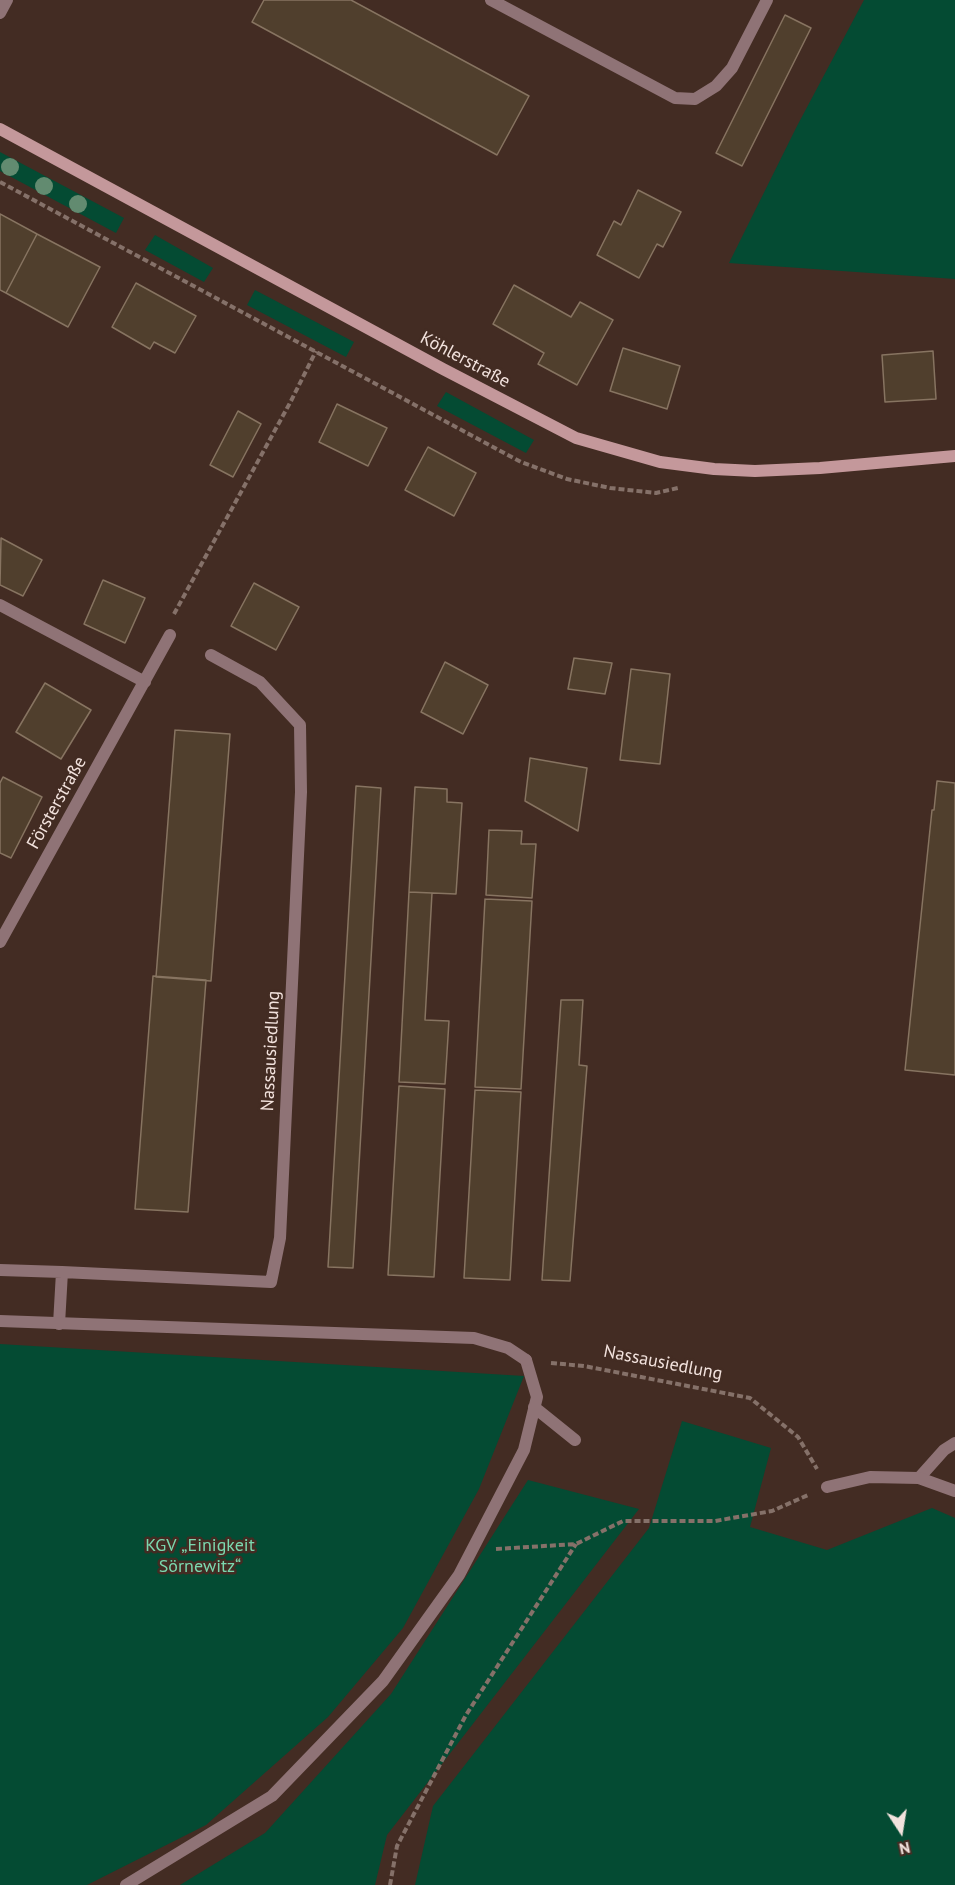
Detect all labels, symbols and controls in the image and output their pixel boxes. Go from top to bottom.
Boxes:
street label: Köhlerstraße [416,327,514,393]
street label: Försterstraße [23,753,91,853]
street label: Nassausiedlung [257,990,285,1112]
street label: Nassausiedlung [602,1341,724,1385]
park label: KGV „Einigkeit Sörnewitz“ [145,1535,255,1578]
north arrow [871,1801,931,1861]
text: N [898,1838,912,1859]

